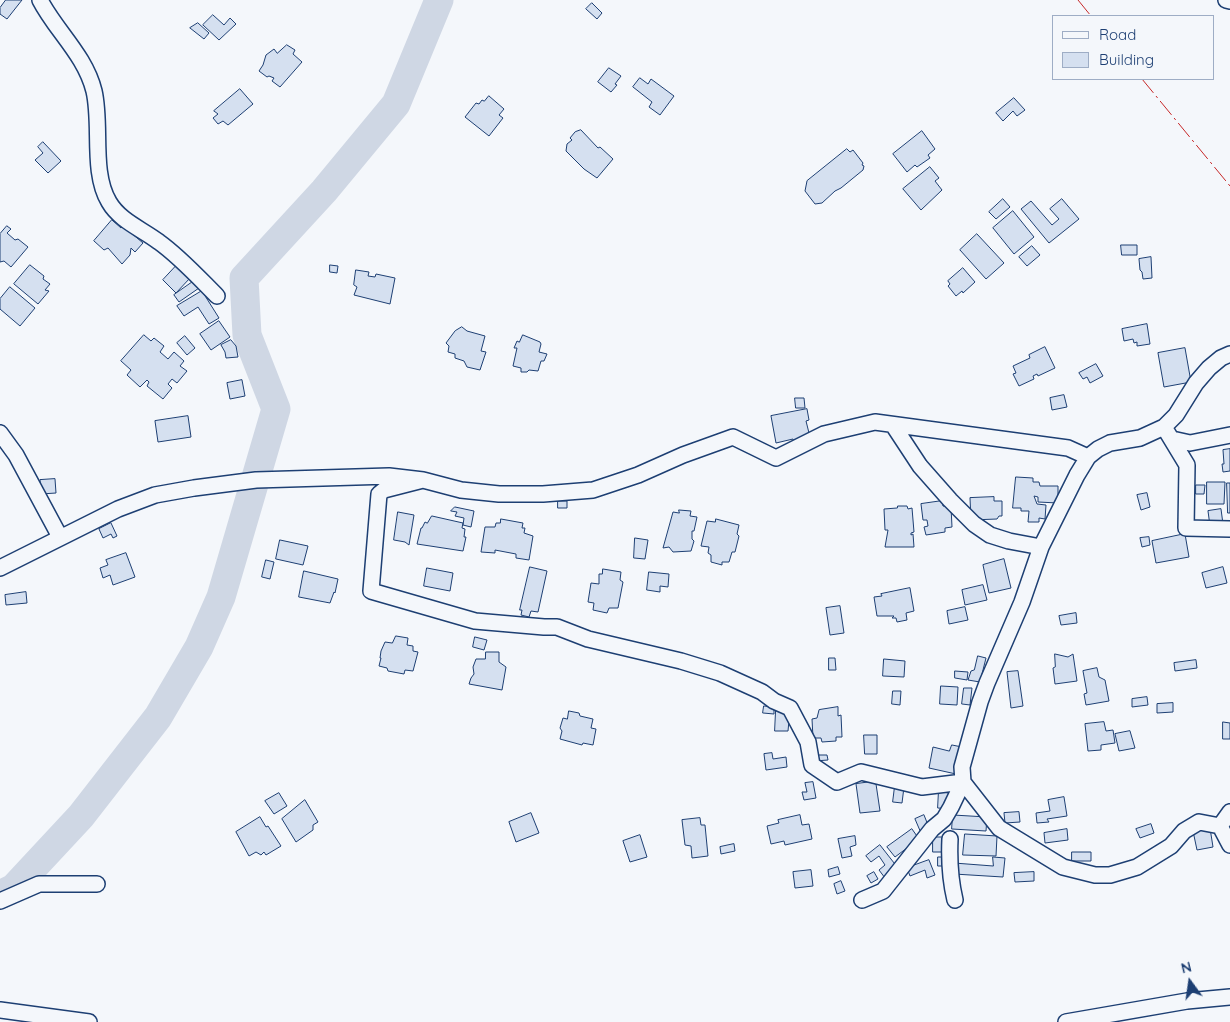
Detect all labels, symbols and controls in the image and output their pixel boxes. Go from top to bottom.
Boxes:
legend [1052,15,1215,80]
text: Road [1099,25,1136,44]
text: Building [1099,50,1154,69]
north arrow [1165,957,1215,1007]
text: N [1179,957,1194,977]

